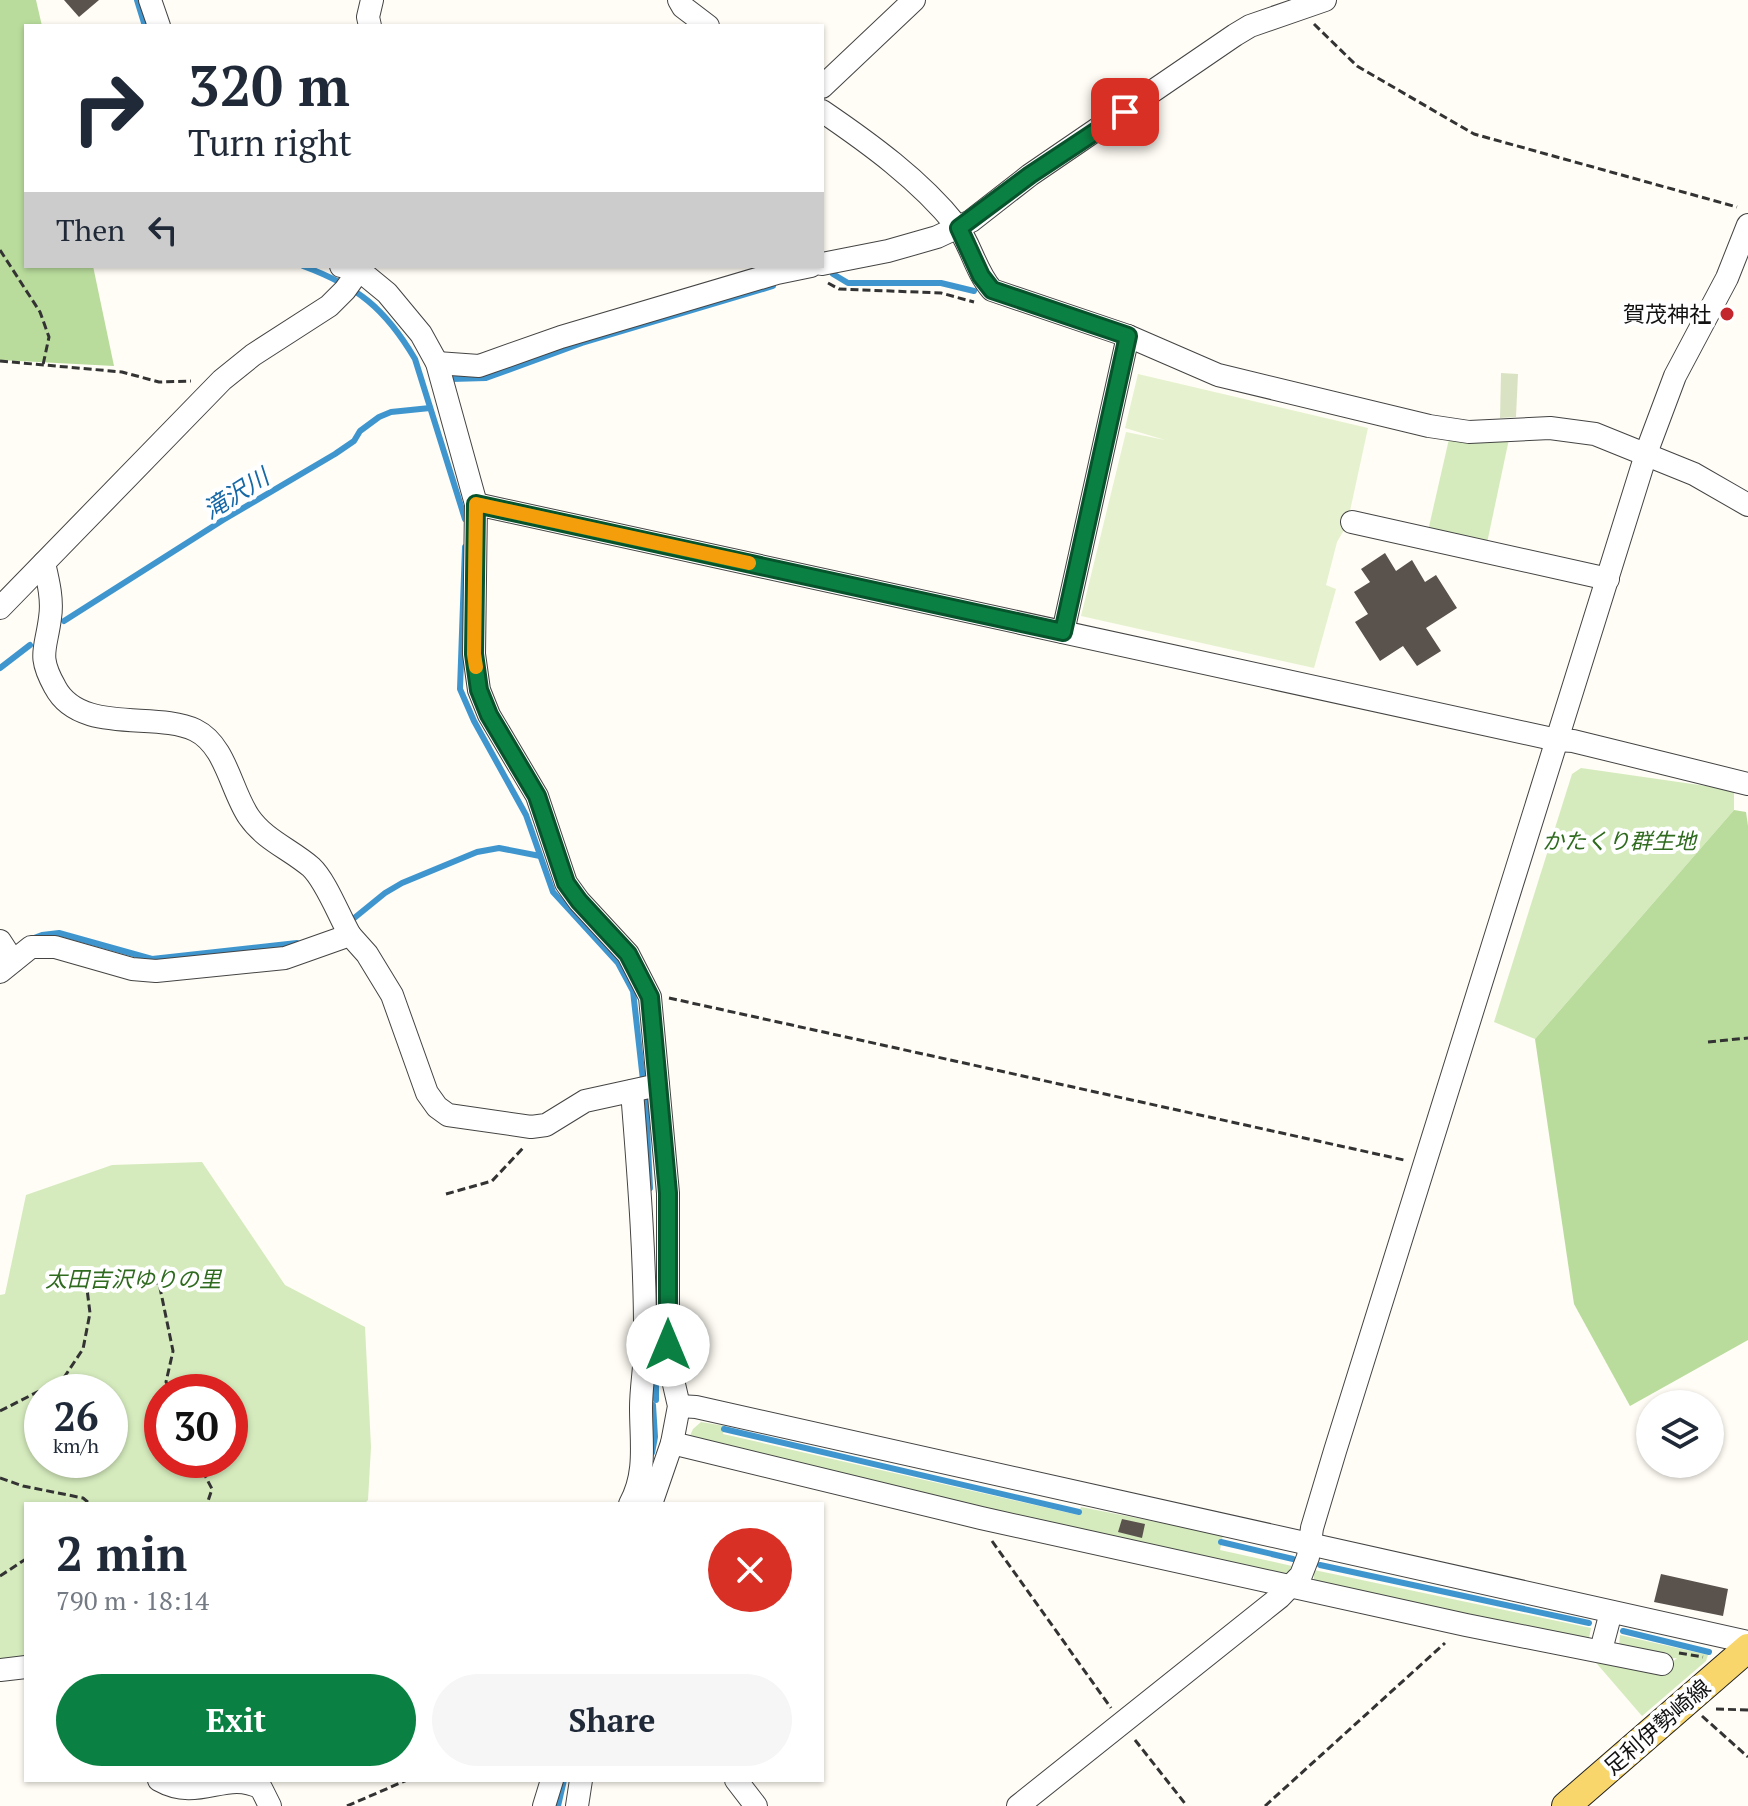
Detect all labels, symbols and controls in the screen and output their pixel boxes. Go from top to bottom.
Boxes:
text: 320 m [188,48,350,122]
icon: right [56,56,160,160]
pin [1091,78,1159,146]
icon: arrive [1103,90,1147,134]
text: Turn right [188,119,352,166]
icon: left [141,208,185,252]
text: Then [56,210,125,250]
place label: 賀茂神社 [1623,299,1711,328]
marker: 賀茂神社 [1718,305,1736,323]
water label: 滝沢川 [196,459,277,526]
park label: かたくり群生地 [1542,826,1698,855]
park label: 太田吉沢ゆりの里 [45,1264,223,1293]
position arrow [626,1303,710,1387]
speed limit sign: 30 [144,1374,248,1478]
text: 26 [53,1389,99,1442]
map controls [1636,1390,1724,1478]
button: layers [1636,1390,1724,1478]
text: km/h [53,1432,99,1459]
text: 2 min [56,1521,187,1585]
button: close [708,1528,792,1612]
text: 790 m · 18:14 [56,1583,209,1617]
street label: 足利伊勢崎線 [1597,1672,1716,1781]
button: Exit [56,1674,416,1766]
button: Share [432,1674,792,1766]

